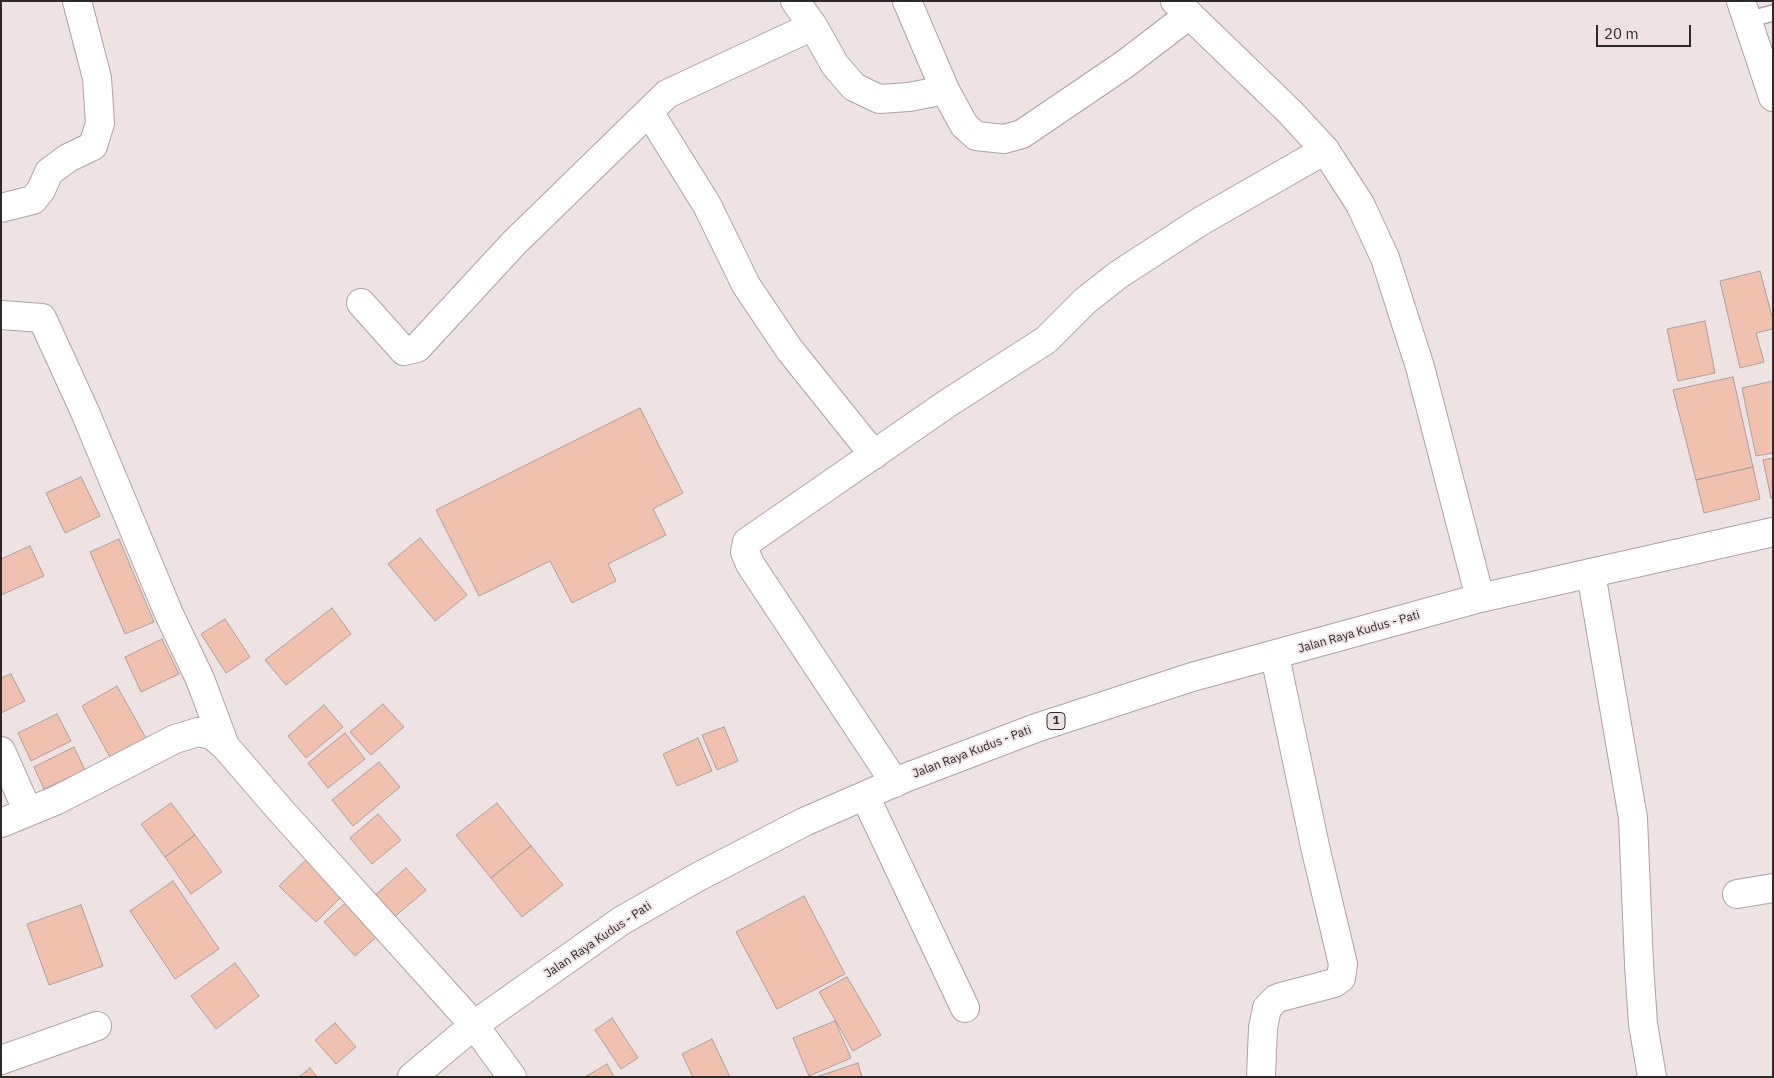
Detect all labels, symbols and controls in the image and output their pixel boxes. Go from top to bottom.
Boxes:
scale bar [1599,15,1694,47]
text: 20 m [1604,24,1639,43]
street label: Jalan Raya Kudus - Pati [1296,608,1422,656]
road number: 1 [1047,712,1065,729]
street label: Jalan Raya Kudus - Pati [911,723,1033,781]
street label: Jalan Raya Kudus - Pati [542,899,654,981]

